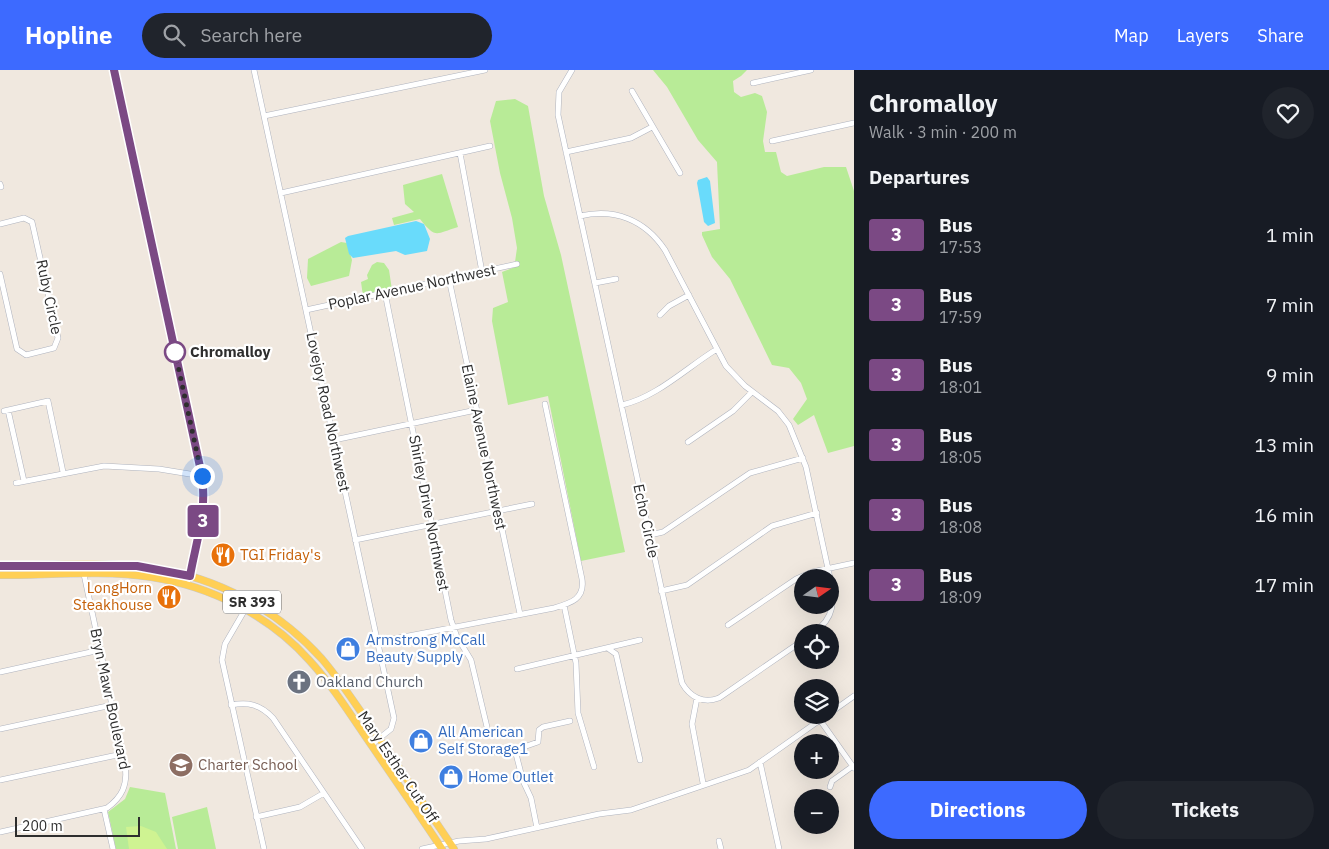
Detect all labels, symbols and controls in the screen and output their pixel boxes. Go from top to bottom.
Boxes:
search box [142,13,492,58]
text: Hopline [25,19,112,51]
icon: search [160,21,188,49]
text: Search here [200,23,302,47]
text: Map [1114,24,1149,47]
text: Layers [1177,24,1229,47]
text: Share [1257,24,1304,47]
text: Chromalloy [869,87,998,119]
button: heart [1262,87,1314,139]
text: Walk · 3 min · 200 m [869,122,1017,142]
text: Departures [869,165,969,189]
text: Bus [939,213,973,237]
text: 3 [891,223,902,246]
text: 1 min [1266,223,1314,247]
text: 17:53 [939,237,982,257]
street label: Ruby Circle [32,258,67,336]
street label: Poplar Avenue Northwest [326,259,498,314]
text: Bus [939,283,973,307]
text: 3 [891,293,902,316]
text: 7 min [1266,293,1314,317]
text: 17:59 [939,307,982,327]
street label: Lovejoy Road Northwest [302,330,355,493]
marker: Chromalloy [164,341,186,363]
place label: Chromalloy [190,342,270,361]
text: Bus [939,353,973,377]
street label: Elaine Avenue Northwest [458,362,511,531]
text: 3 [891,363,902,386]
text: 9 min [1266,363,1314,387]
text: 18:01 [939,377,982,397]
text: Bus [939,423,973,447]
street label: Shirley Drive Northwest [405,433,454,593]
text: 3 [891,433,902,456]
text: 13 min [1255,433,1314,457]
text: 18:05 [939,447,982,467]
your location [190,464,215,489]
street label: Echo Circle [629,482,664,560]
text: Bus [939,493,973,517]
text: 3 [891,503,902,526]
text: 16 min [1255,503,1314,527]
line badge: 3 [187,505,219,537]
text: 3 [198,509,208,532]
text: 18:08 [939,517,982,537]
restaurant icon: TGI Friday's [210,542,236,568]
place label: TGI Friday's [240,545,321,564]
text: Bus [939,563,973,587]
north arrow [794,569,839,614]
map controls [794,569,839,834]
text: 3 [891,573,902,596]
text: 17 min [1255,573,1314,597]
place label: LongHorn Steakhouse [73,578,152,614]
restaurant icon: LongHorn Steakhouse [156,584,182,610]
text: 18:09 [939,587,982,607]
road number: SR 393 [223,590,281,614]
button: locate [794,624,839,669]
street label: Bryn Mawr Boulevard [86,626,135,771]
place label: Armstrong McCall Beauty Supply [366,630,486,666]
shop icon: Armstrong McCall Beauty Supply [335,636,361,662]
church icon: Oakland Church [286,669,312,695]
place label: Oakland Church [316,672,423,691]
button: layers [794,679,839,724]
street label: Mary Esther Cut Off [354,707,443,826]
place label: All American Self Storage1 [438,722,528,758]
shop icon: All American Self Storage1 [408,728,434,754]
button: + [794,734,839,779]
school or university icon: Charter School [168,752,194,778]
place label: Charter School [198,755,298,774]
shop icon: Home Outlet [438,764,464,790]
place label: Home Outlet [468,767,554,786]
button: Directions [869,781,1087,839]
button: Tickets [1097,781,1314,839]
button: − [794,789,839,834]
scale bar [15,814,140,837]
text: 200 m [22,817,63,835]

